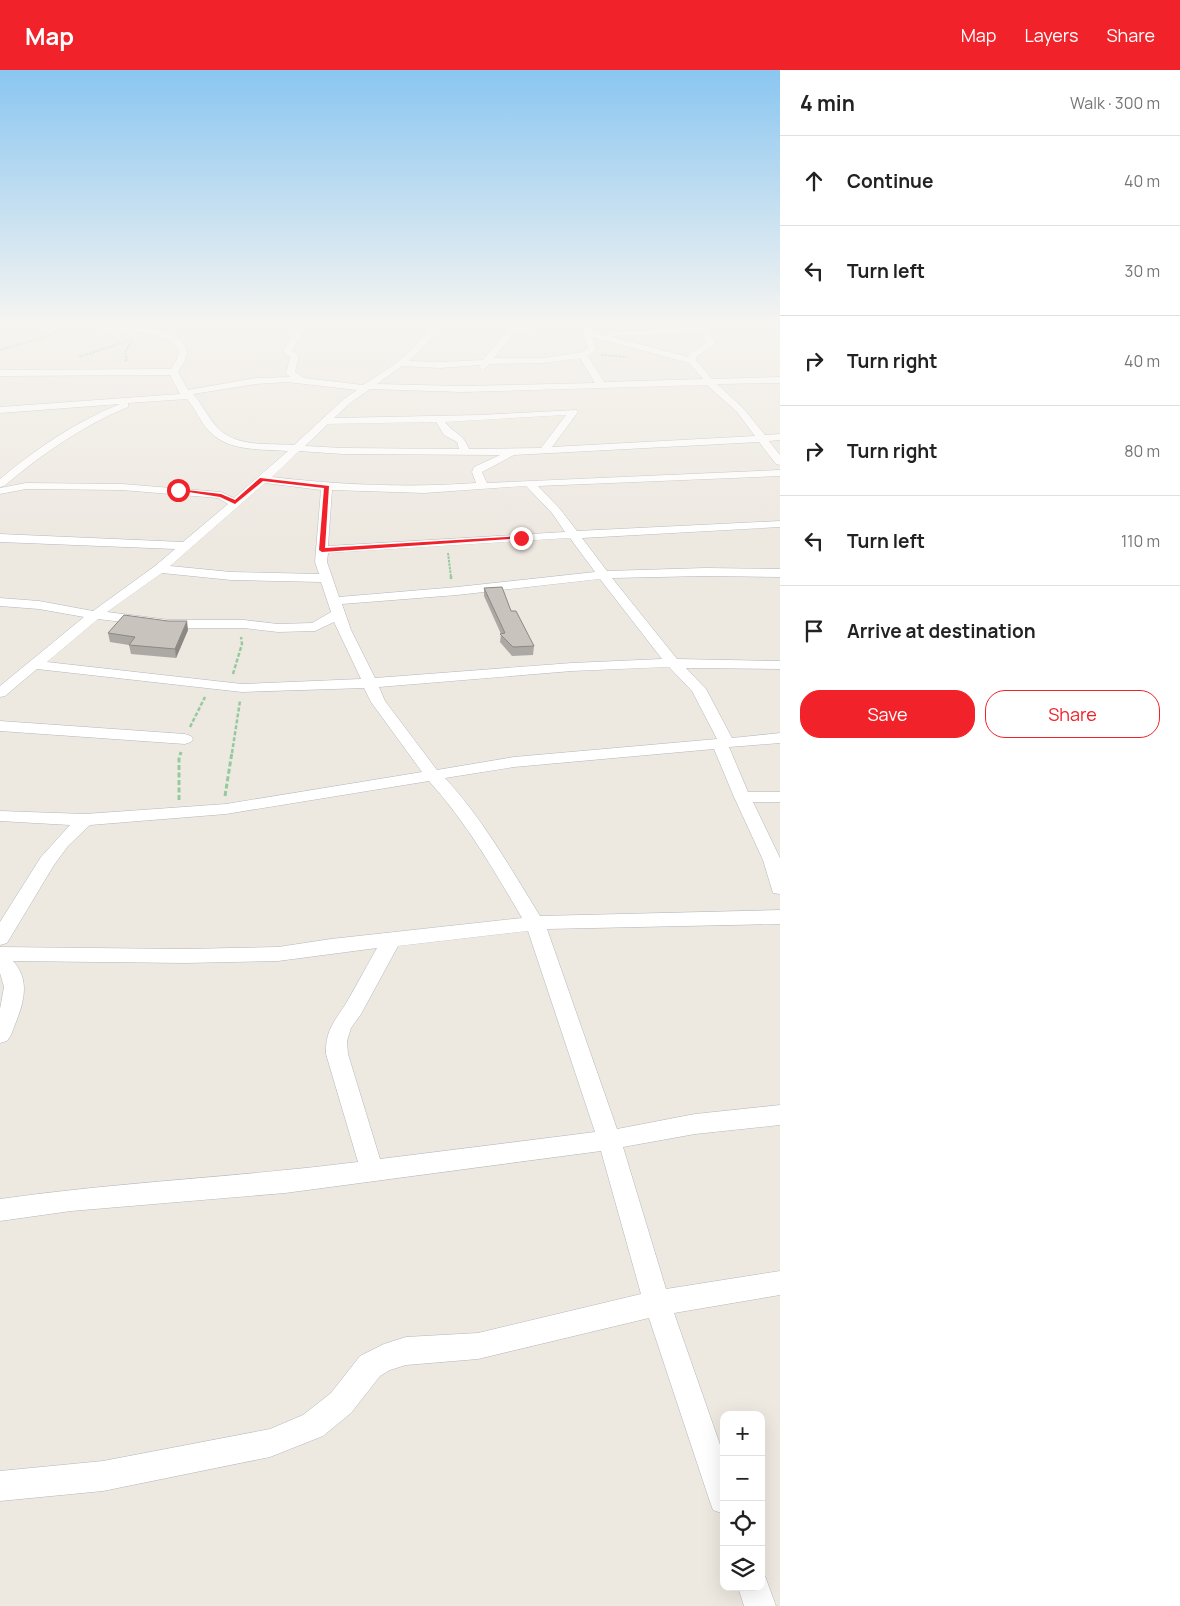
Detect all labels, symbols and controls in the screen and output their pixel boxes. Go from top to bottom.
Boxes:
text: Map [25,19,74,52]
text: Map [961,23,996,47]
text: Layers [1024,23,1078,47]
text: Share [1106,23,1155,47]
text: 4 min [800,89,855,117]
text: Walk · 300 m [1070,92,1160,114]
icon: ahead [800,167,828,195]
text: Continue [847,168,933,194]
text: 40 m [1124,170,1160,192]
icon: left [800,257,828,285]
text: Turn left [847,258,925,284]
text: 30 m [1125,260,1160,282]
icon: right [800,347,828,375]
text: Turn right [847,348,937,374]
text: 40 m [1124,350,1160,372]
icon: right [800,437,828,465]
text: Turn right [847,438,937,464]
text: 80 m [1124,440,1160,462]
route start [167,479,190,502]
route end [510,527,533,550]
icon: left [800,527,828,555]
text: Turn left [847,528,925,554]
text: 110 m [1121,530,1160,552]
icon: arrive [800,617,828,645]
text: Arrive at destination [847,618,1036,644]
button: Save [800,690,975,738]
button: Share [985,690,1160,738]
map controls [720,1411,765,1591]
button: + [720,1411,765,1456]
button: − [720,1456,765,1501]
button: locate [720,1501,765,1546]
button: layers [720,1546,765,1591]

